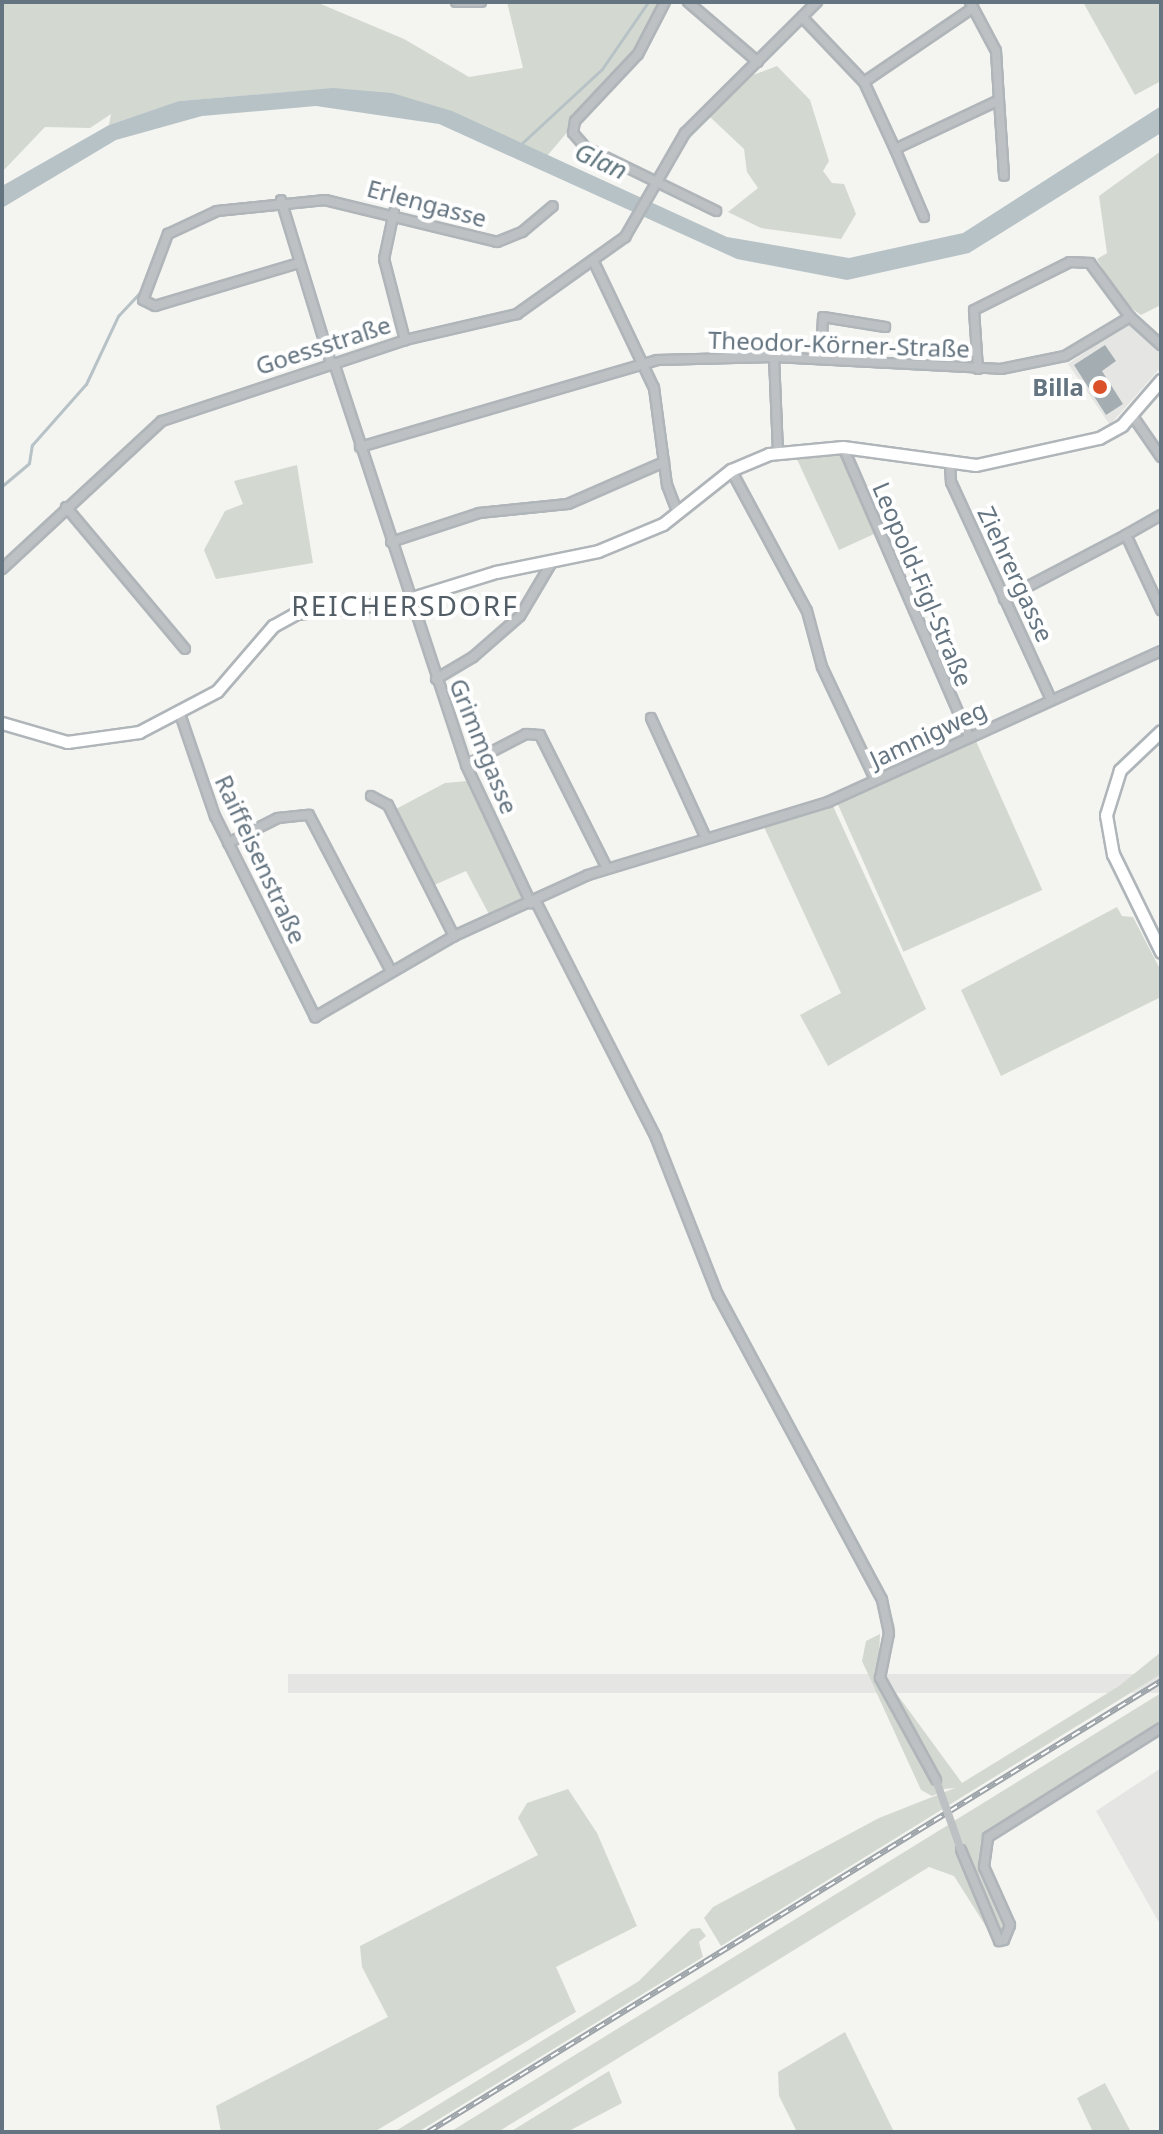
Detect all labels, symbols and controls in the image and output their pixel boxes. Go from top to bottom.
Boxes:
water label: Glan [570,136,632,186]
street label: Erlengasse [364,173,490,233]
street label: Goessstraße [252,310,394,380]
street label: Theodor-Körner-Straße [708,325,970,363]
place label: Billa [1032,373,1084,401]
marker: Billa [1091,378,1109,396]
street label: Leopold-Figl-Straße [867,477,979,691]
street label: Ziehrergasse [972,502,1060,646]
district label: REICHERSDORF [291,588,519,622]
street label: Grimmgasse [444,674,524,818]
street label: Jamnigweg [865,694,991,774]
street label: Raiffeisenstraße [209,770,313,948]

